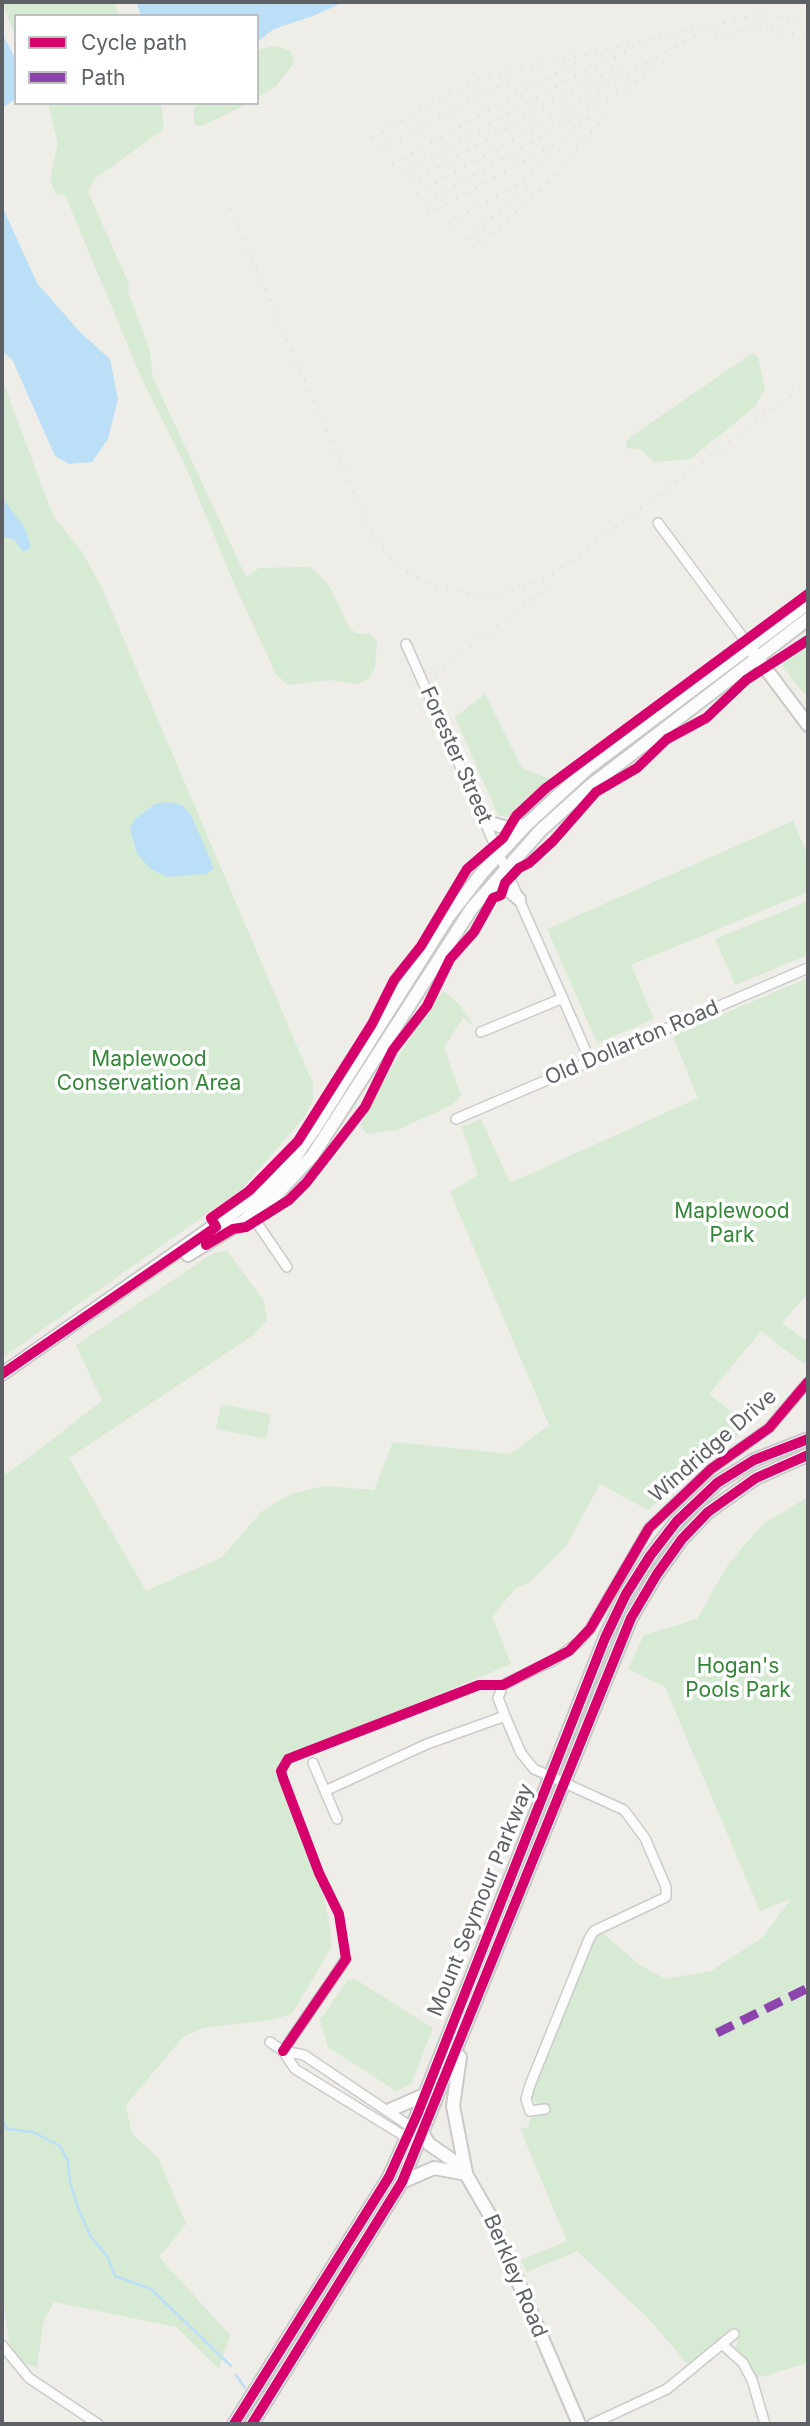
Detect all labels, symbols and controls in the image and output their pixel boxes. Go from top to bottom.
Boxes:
legend [14,14,259,105]
text: Cycle path [81,30,187,55]
text: Path [81,65,126,90]
street label: Forester Street [415,683,497,827]
street label: Old Dollarton Road [541,995,723,1091]
park label: Maplewood Conservation Area [57,1047,241,1097]
park label: Maplewood Park [674,1199,790,1249]
street label: Windridge Drive [644,1384,782,1508]
park label: Hogan's Pools Park [685,1654,791,1704]
street label: Mount Seymour Parkway [423,1780,539,2020]
street label: Berkley Road [478,2211,552,2341]

